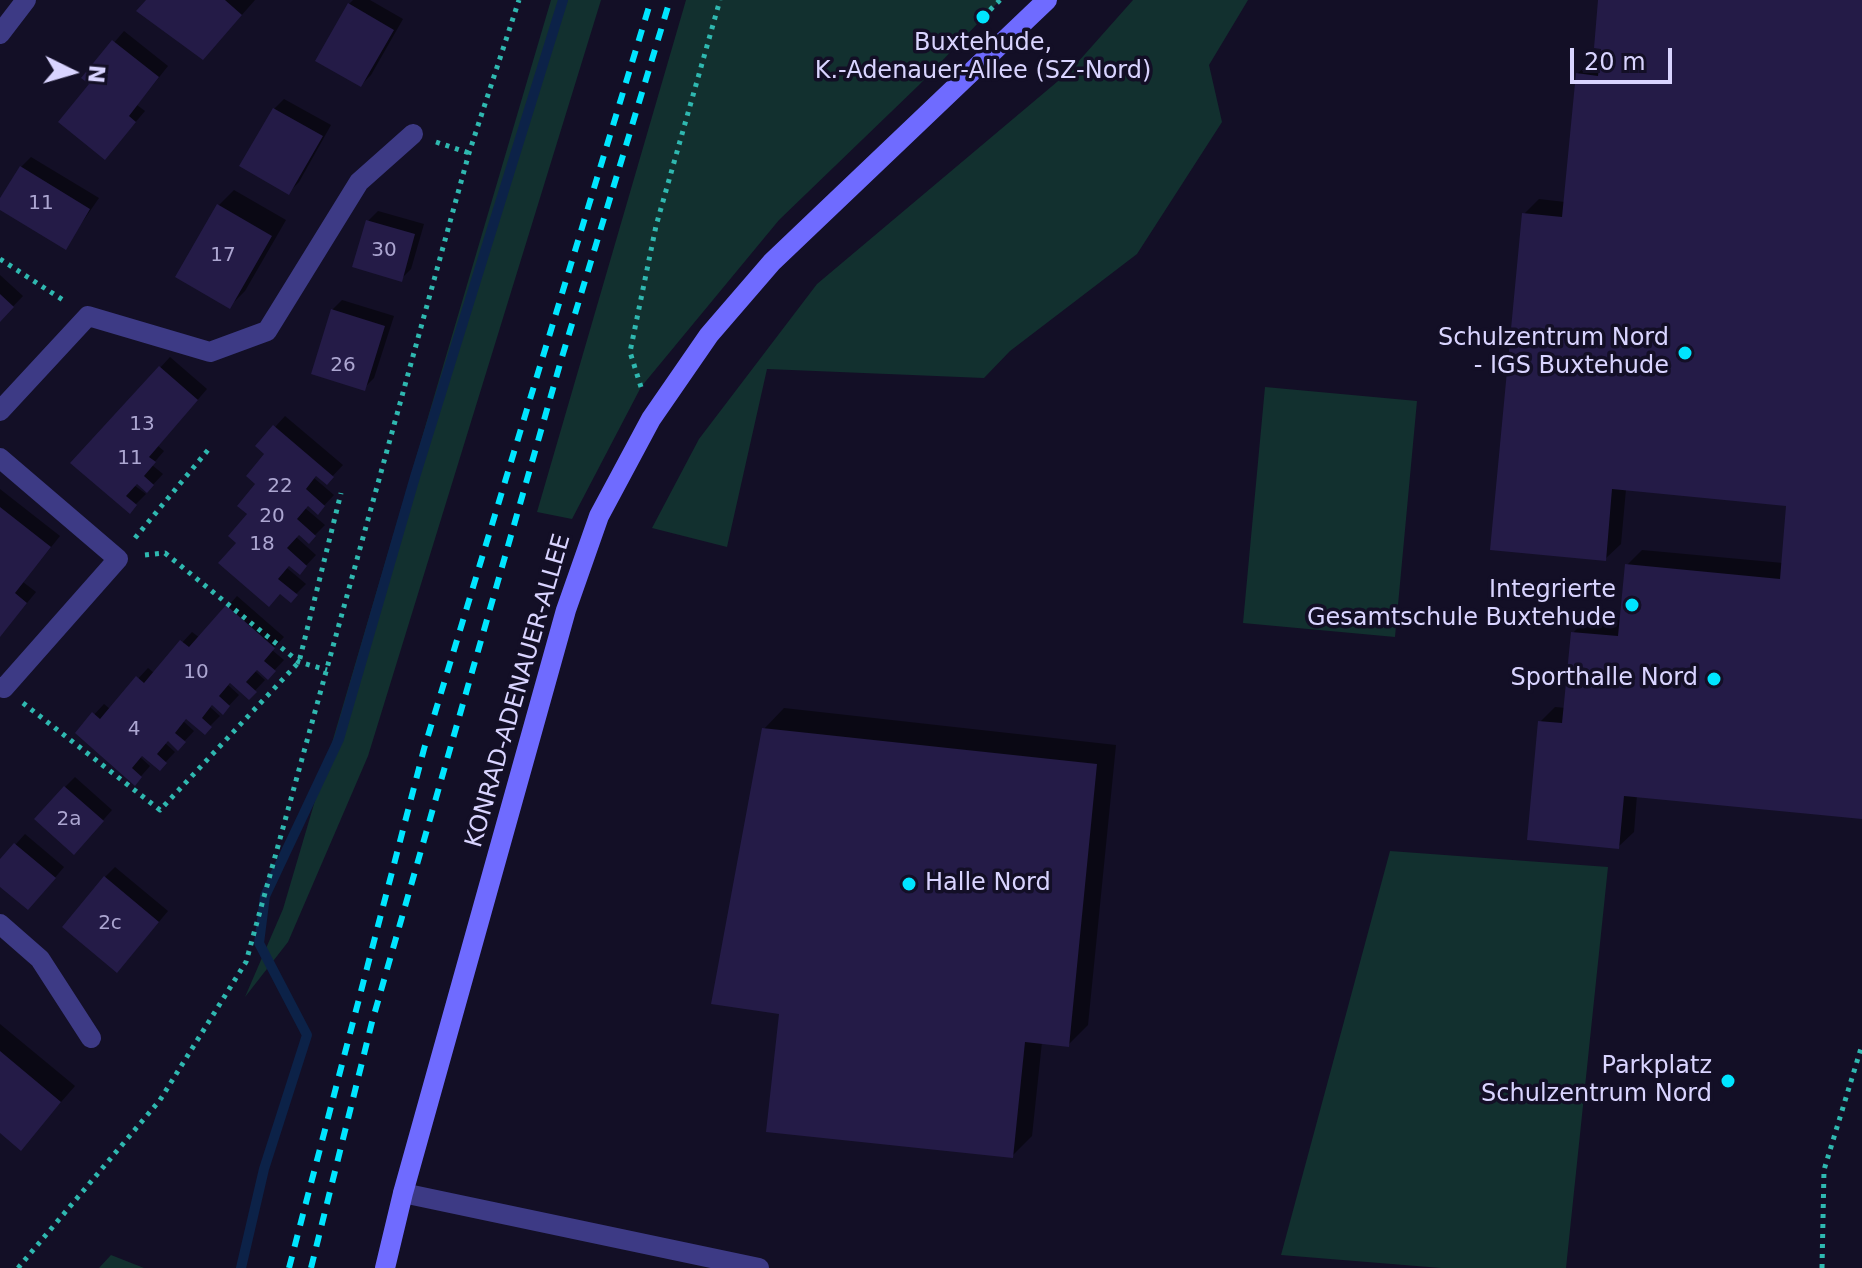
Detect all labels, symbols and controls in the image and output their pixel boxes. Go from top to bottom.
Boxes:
marker: Buxtehude, K.-Adenauer-Allee (SZ-Nord) [974,8,992,26]
place label: Buxtehude, K.-Adenauer-Allee (SZ-Nord) [815,30,1151,86]
north arrow [32,32,112,112]
scale bar [1574,32,1676,82]
text: 20 m [1584,48,1646,76]
text: N [83,64,110,84]
house number: 11 [28,192,54,216]
house number: 30 [371,239,397,263]
house number: 17 [210,244,236,268]
place label: Schulzentrum Nord - IGS Buxtehude [1438,325,1669,381]
marker: Schulzentrum Nord - IGS Buxtehude [1676,344,1694,362]
house number: 26 [330,354,356,378]
house number: 13 [129,413,155,437]
house number: 11 [117,447,143,471]
house number: 22 [267,475,293,499]
house number: 20 [259,505,285,529]
street label: KONRAD-ADENAUER-ALLEE [460,531,578,851]
house number: 18 [249,533,275,557]
place label: Integrierte Gesamtschule Buxtehude [1307,577,1616,633]
marker: Integrierte Gesamtschule Buxtehude [1623,596,1641,614]
house number: 10 [183,661,209,685]
place label: Sporthalle Nord [1511,665,1698,693]
marker: Sporthalle Nord [1705,670,1723,688]
house number: 4 [128,718,140,742]
house number: 2a [57,808,81,832]
place label: Halle Nord [925,870,1051,898]
marker: Halle Nord [900,875,918,893]
house number: 2c [98,912,122,936]
place label: Parkplatz Schulzentrum Nord [1481,1053,1712,1109]
marker: Parkplatz Schulzentrum Nord [1719,1072,1737,1090]

